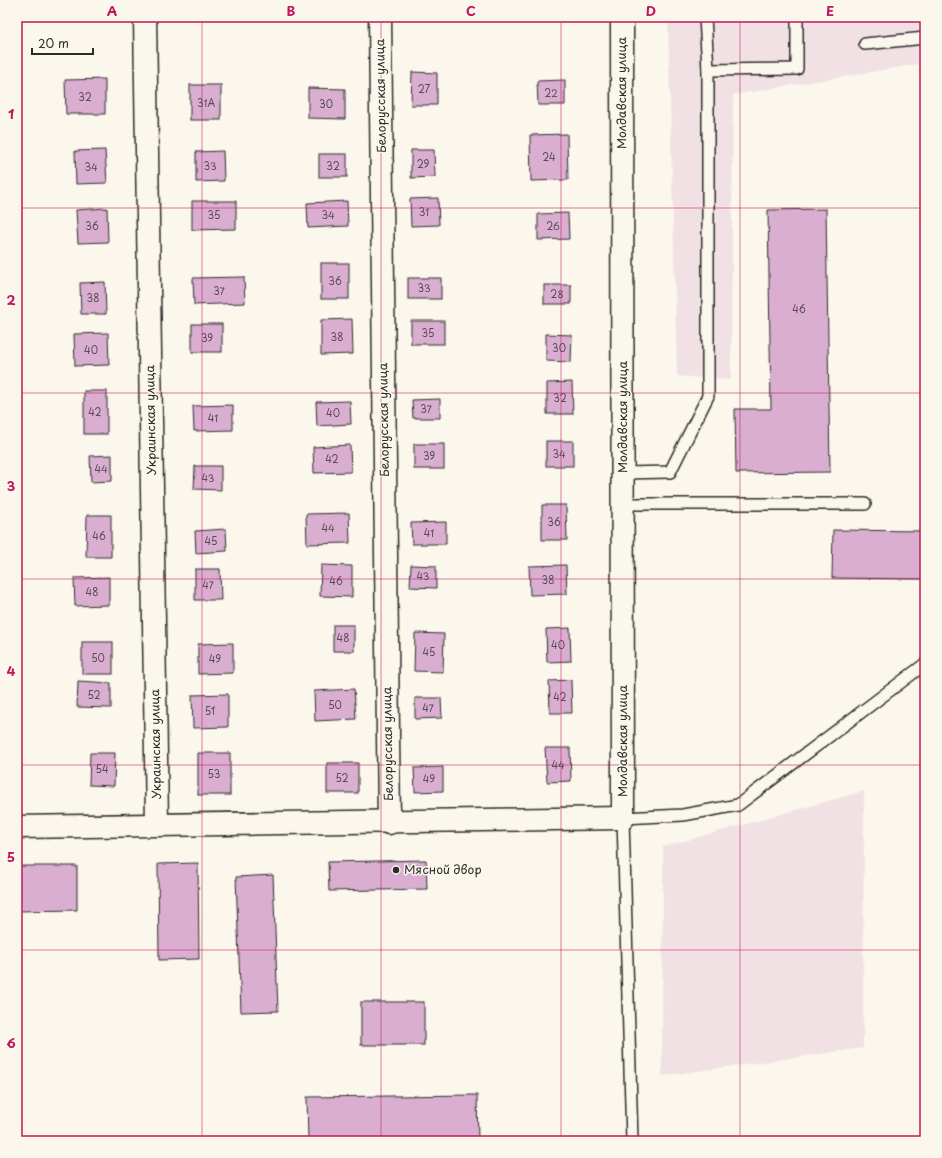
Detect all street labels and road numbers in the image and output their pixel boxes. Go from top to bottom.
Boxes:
street label: Молдавская улица [612,37,630,149]
street label: Белорусская улица [370,38,390,153]
street label: Молдавская улица [613,361,631,473]
street label: Белорусская улица [373,362,393,477]
street label: Украинская улица [140,364,160,475]
street label: Молдавская улица [613,685,631,797]
street label: Белорусская улица [377,686,397,801]
street label: Украинская улица [145,688,165,799]

